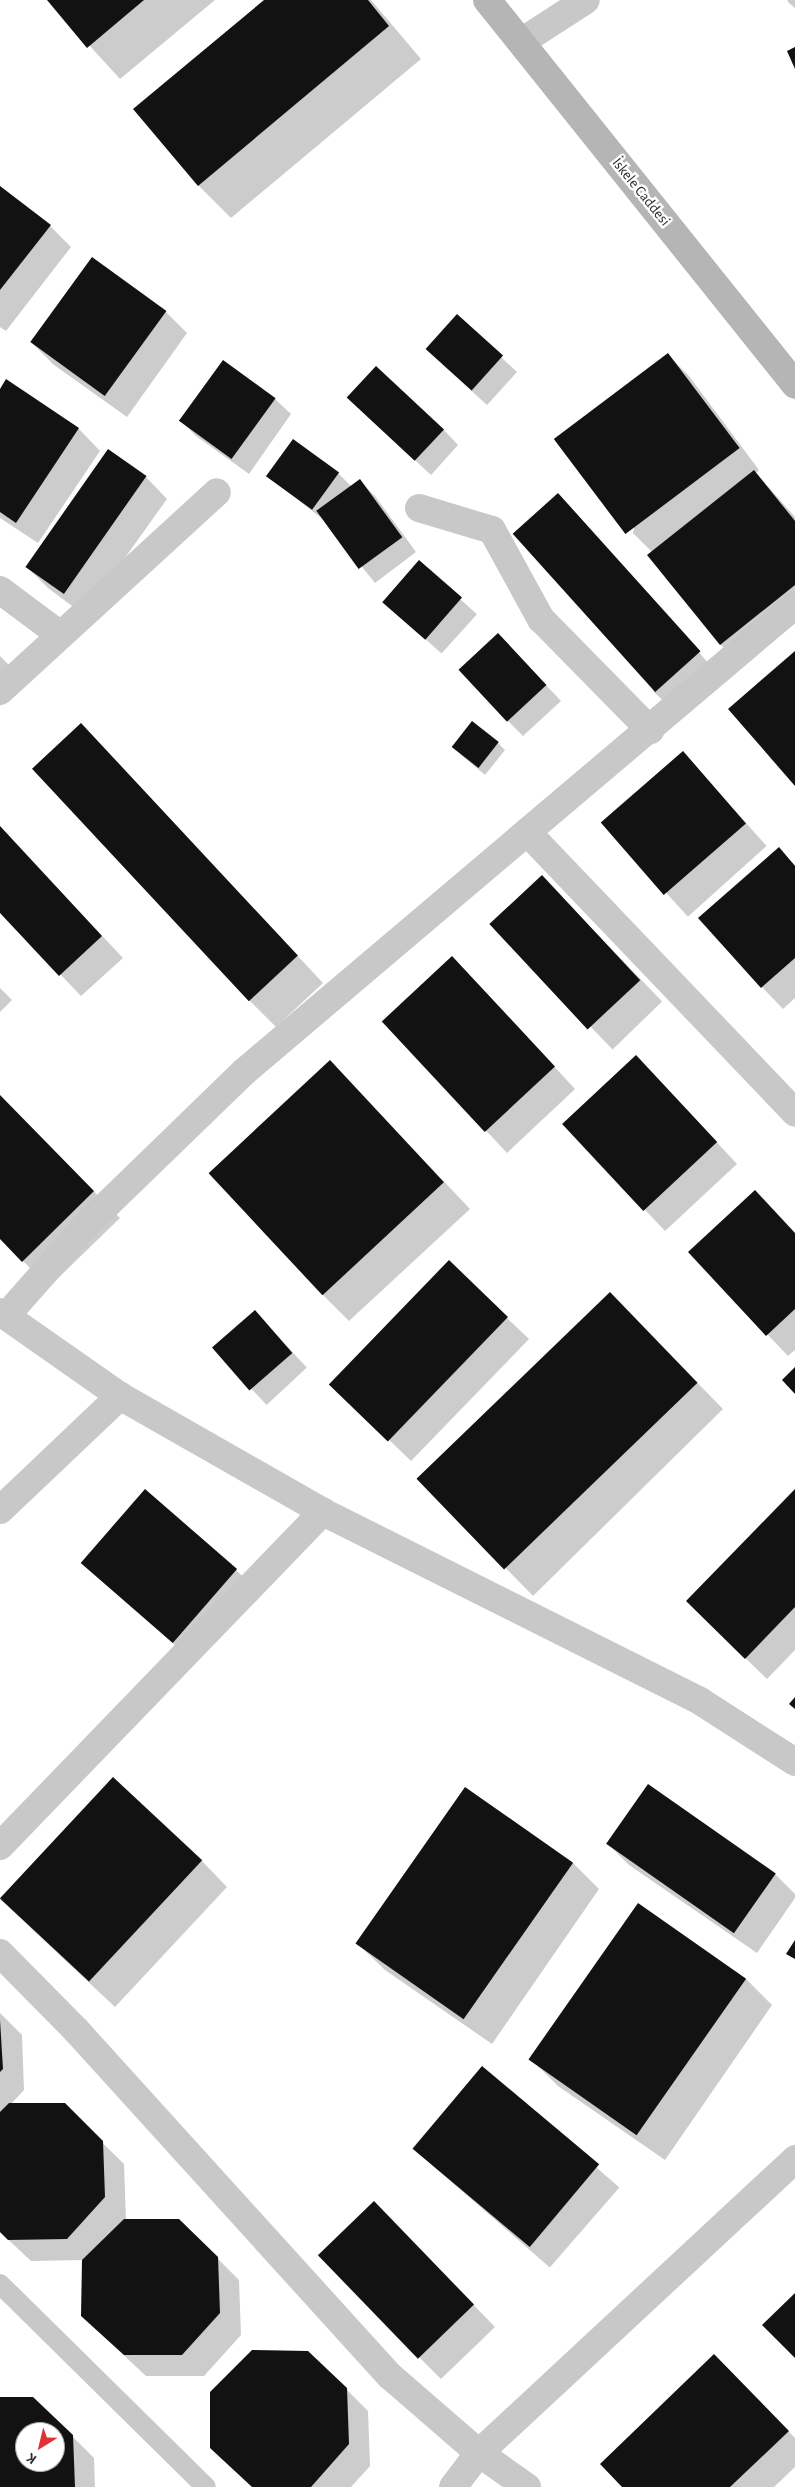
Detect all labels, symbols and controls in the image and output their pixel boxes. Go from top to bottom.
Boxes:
street label: İskele Caddesi [608,154,674,230]
north arrow [15,2422,65,2472]
text: K [24,2450,39,2466]

